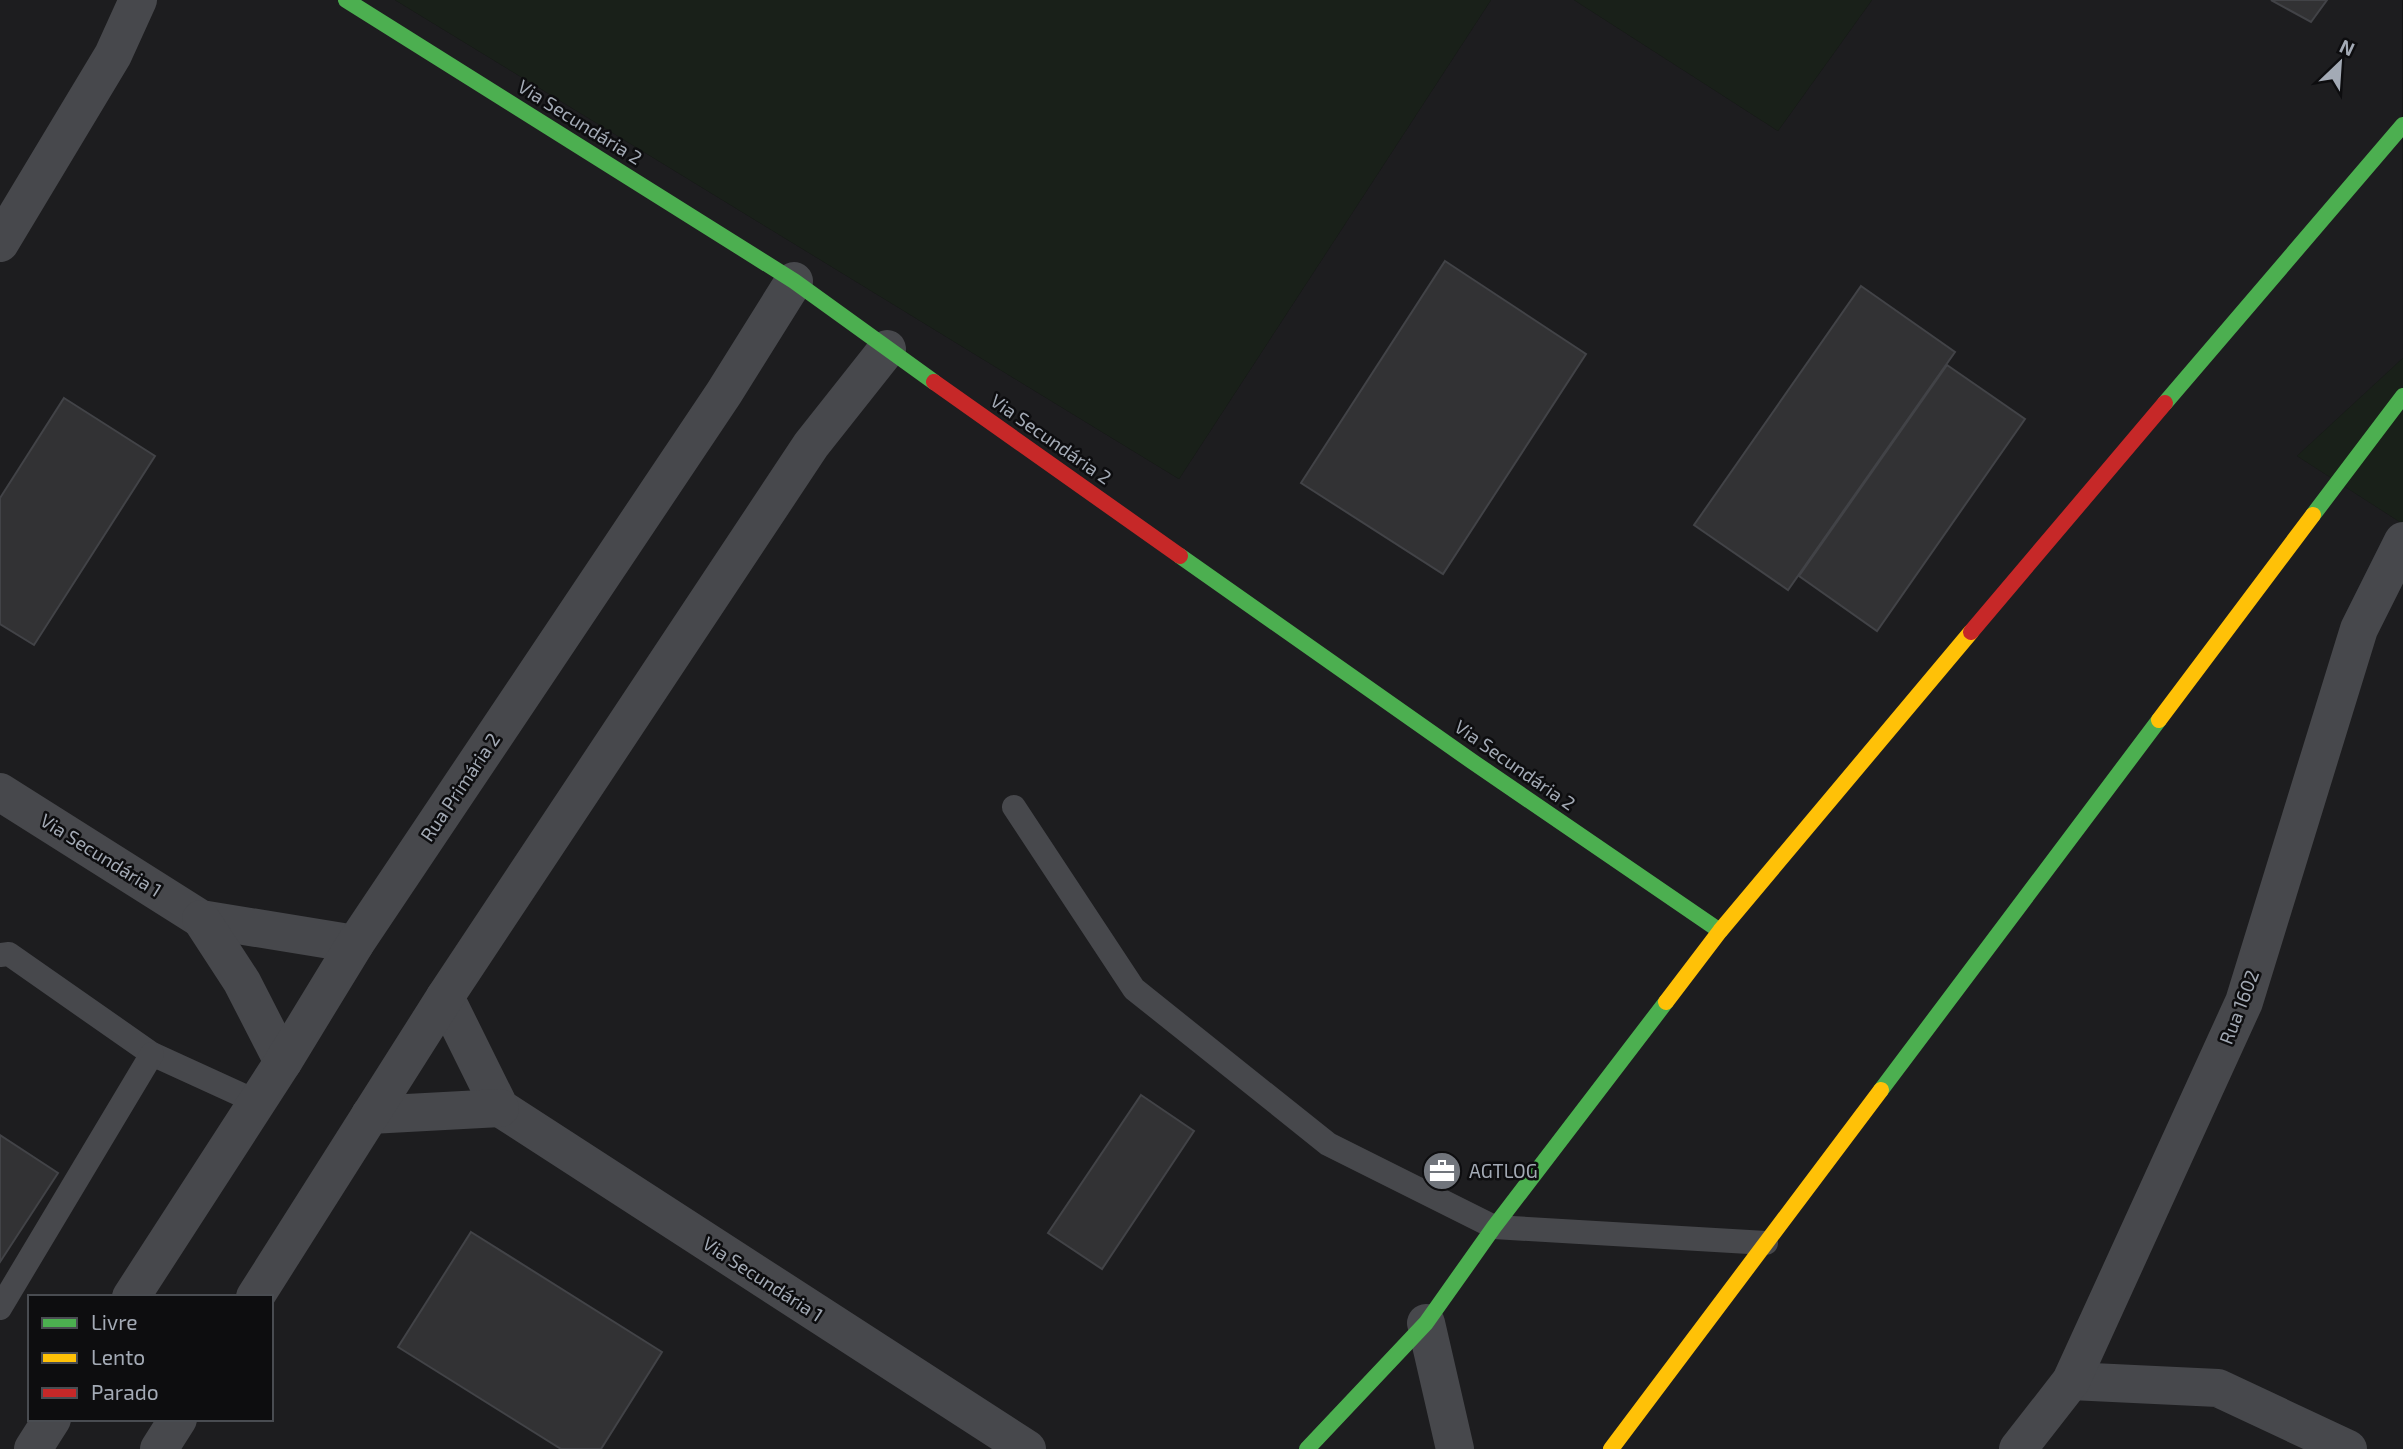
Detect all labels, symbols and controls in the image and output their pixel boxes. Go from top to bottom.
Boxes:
north arrow [2305,28,2375,98]
text: N [2336,34,2358,60]
street label: Via Secundária 2 [514,74,647,169]
street label: Via Secundária 2 [987,388,1116,489]
street label: Via Secundária 2 [1451,714,1580,815]
street label: Rua Primária 2 [415,728,504,845]
street label: Via Secundária 1 [36,808,166,901]
street label: Rua 1602 [2214,966,2263,1047]
office icon: AGTLOG [1421,1150,1463,1192]
place label: AGTLOG [1469,1159,1538,1182]
street label: Via Secundária 1 [699,1231,828,1326]
legend [28,1295,273,1421]
text: Livre [91,1309,138,1334]
text: Lento [91,1344,145,1369]
text: Parado [91,1379,159,1404]

